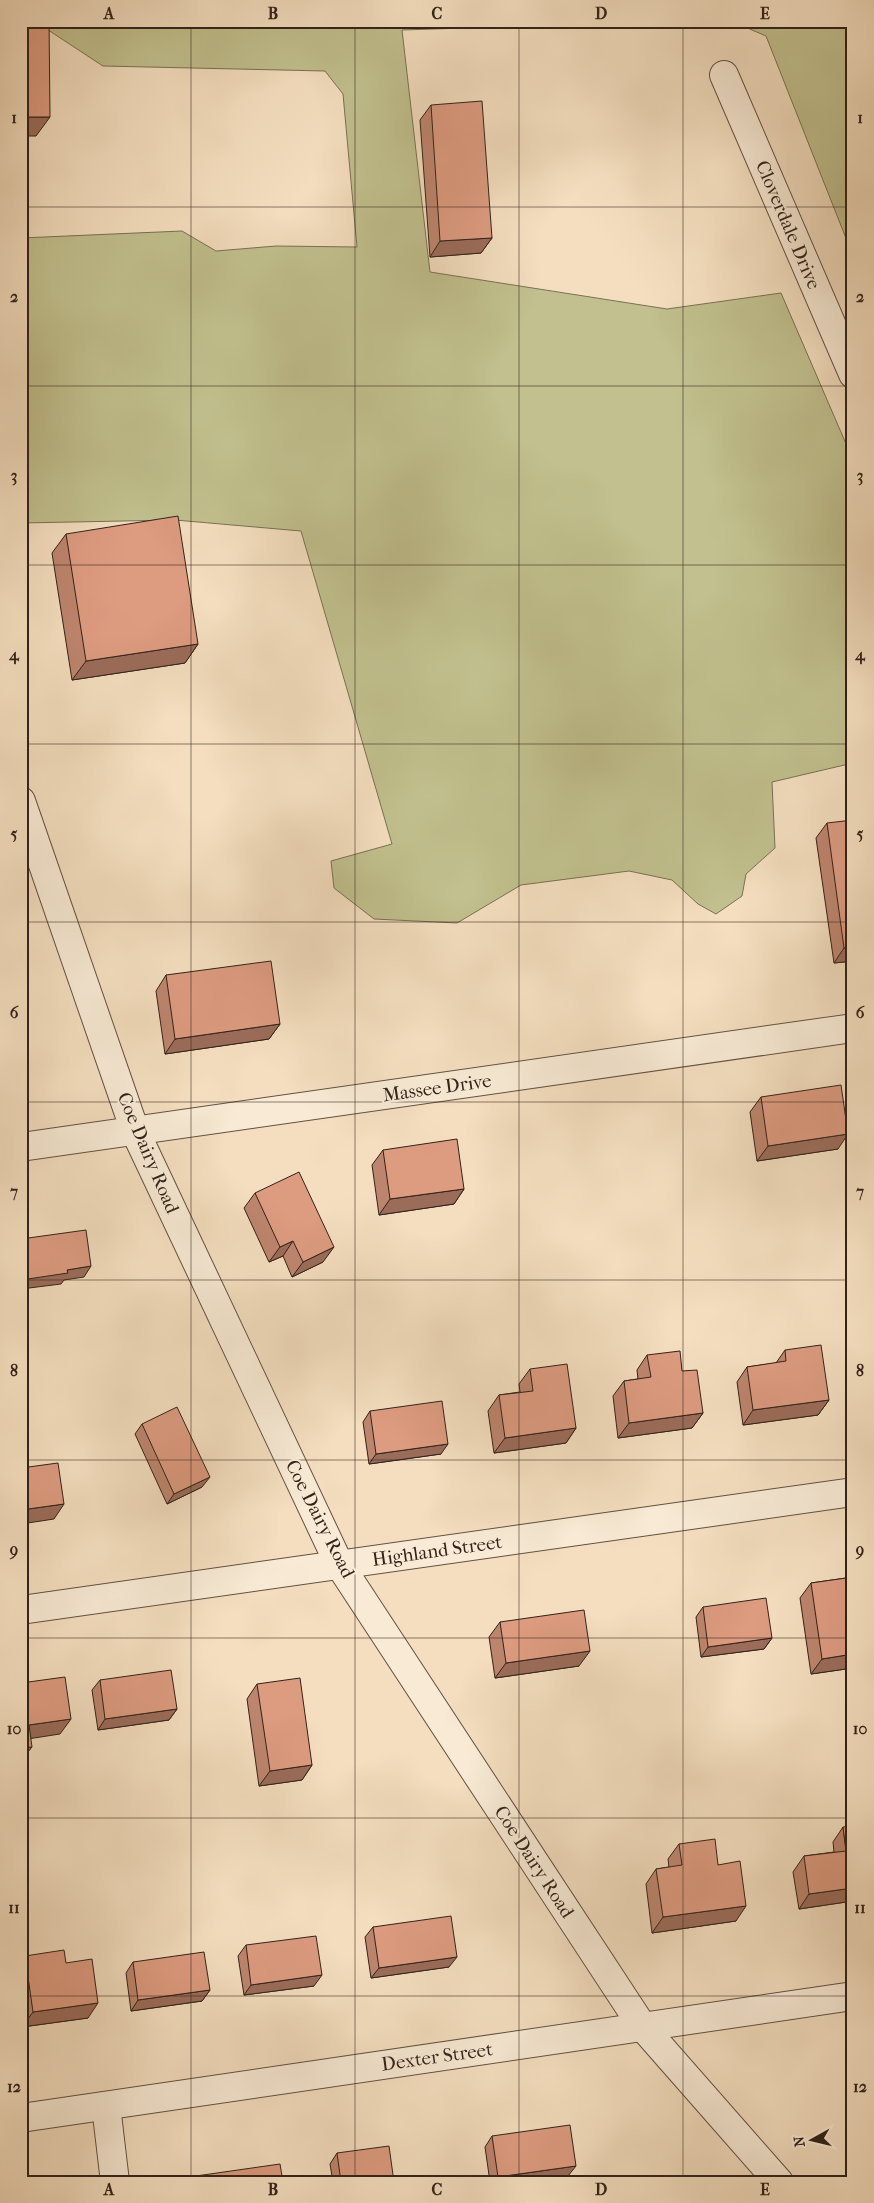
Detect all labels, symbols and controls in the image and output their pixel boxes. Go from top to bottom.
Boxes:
text: A [103,4,115,23]
text: B [268,4,278,23]
text: C [432,4,443,23]
text: D [595,4,607,23]
text: E [760,4,770,23]
text: 1 [11,108,17,127]
text: 1 [857,108,863,127]
street label: Cloverdale Drive [751,157,825,293]
text: 2 [10,287,18,306]
text: 2 [856,287,864,306]
text: 3 [11,466,17,486]
text: 3 [857,466,863,486]
text: 4 [8,645,20,665]
text: 4 [854,645,866,665]
text: 5 [11,824,18,843]
text: 5 [857,824,864,843]
text: 6 [10,1003,19,1022]
text: 6 [856,1003,865,1022]
street label: Massee Drive [381,1069,493,1107]
street label: Coe Dairy Road [113,1089,184,1217]
text: 7 [9,1182,18,1201]
text: 7 [855,1182,864,1201]
text: 8 [10,1361,18,1380]
text: 8 [856,1361,864,1380]
street label: Coe Dairy Road [281,1456,359,1582]
street label: Highland Street [371,1531,504,1571]
text: 9 [9,1540,18,1560]
text: 9 [855,1540,864,1560]
text: 10 [7,1719,21,1738]
text: 10 [853,1719,867,1738]
street label: Coe Dairy Road [490,1802,579,1923]
text: 11 [8,1898,20,1917]
text: 11 [854,1898,866,1917]
street label: Dexter Street [380,2038,494,2076]
text: 12 [7,2077,21,2096]
text: 12 [853,2077,867,2096]
north arrow [786,2116,836,2166]
text: N [790,2135,809,2148]
text: A [103,2180,115,2199]
text: B [268,2180,278,2199]
text: C [432,2180,443,2199]
text: D [595,2180,607,2199]
text: E [760,2180,770,2199]

